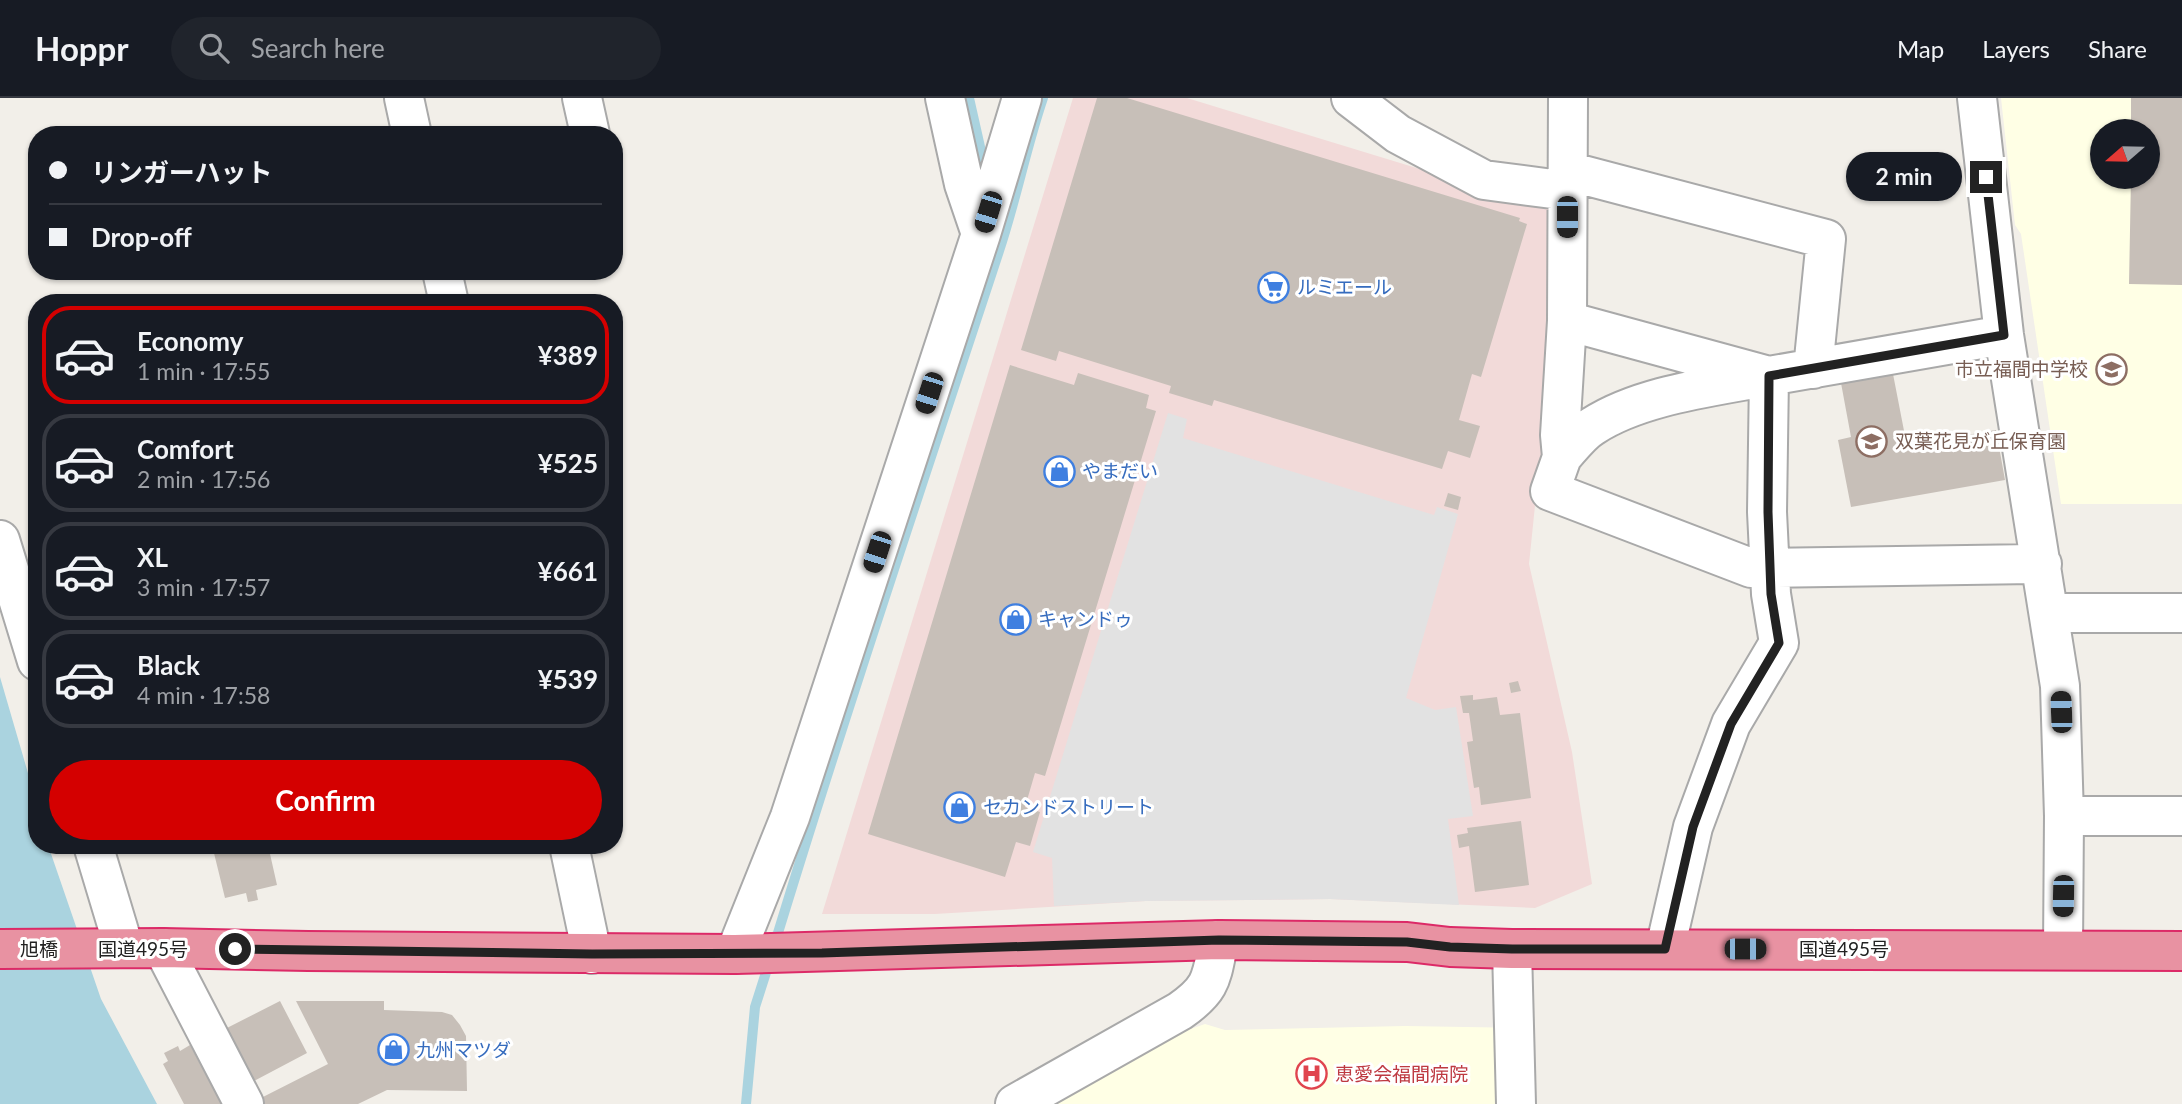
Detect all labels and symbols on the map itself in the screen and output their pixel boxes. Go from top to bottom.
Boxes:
north arrow [2090,119,2160,189]
callout: 2 min [1846,153,1962,202]
route end [1970,161,2002,193]
car [972,189,1005,235]
car [1557,196,1578,238]
supermarket icon: ルミエール [1257,270,1291,304]
place label: ルミエール [1297,275,1392,298]
school or university icon: 市立福間中学校 [2094,352,2128,386]
place label: 市立福間中学校 [1955,357,2088,380]
car [913,370,946,416]
school or university icon: 双葉花見が丘保育園 [1855,424,1889,458]
place label: 双葉花見が丘保育園 [1895,429,2066,452]
shop icon: やまだい [1042,454,1076,488]
place label: やまだい [1082,459,1158,482]
car [861,529,894,575]
shop icon: キャンドゥ [998,602,1032,636]
place label: キャンドゥ [1038,607,1133,630]
car [2050,691,2073,733]
shop icon: セカンドストリート [943,790,977,824]
place label: セカンドストリート [983,795,1154,818]
car [2053,875,2074,917]
route start [219,933,251,965]
street label: 旭橋 [20,937,58,960]
street label: 国道495号 [98,937,188,960]
street label: 国道495号 [1799,937,1889,960]
car [1725,939,1767,960]
shop icon: 九州マツダ [376,1033,410,1067]
place label: 九州マツダ [416,1038,511,1061]
hospital icon: 恵愛会福間病院 [1295,1057,1329,1091]
place label: 恵愛会福間病院 [1335,1062,1468,1085]

